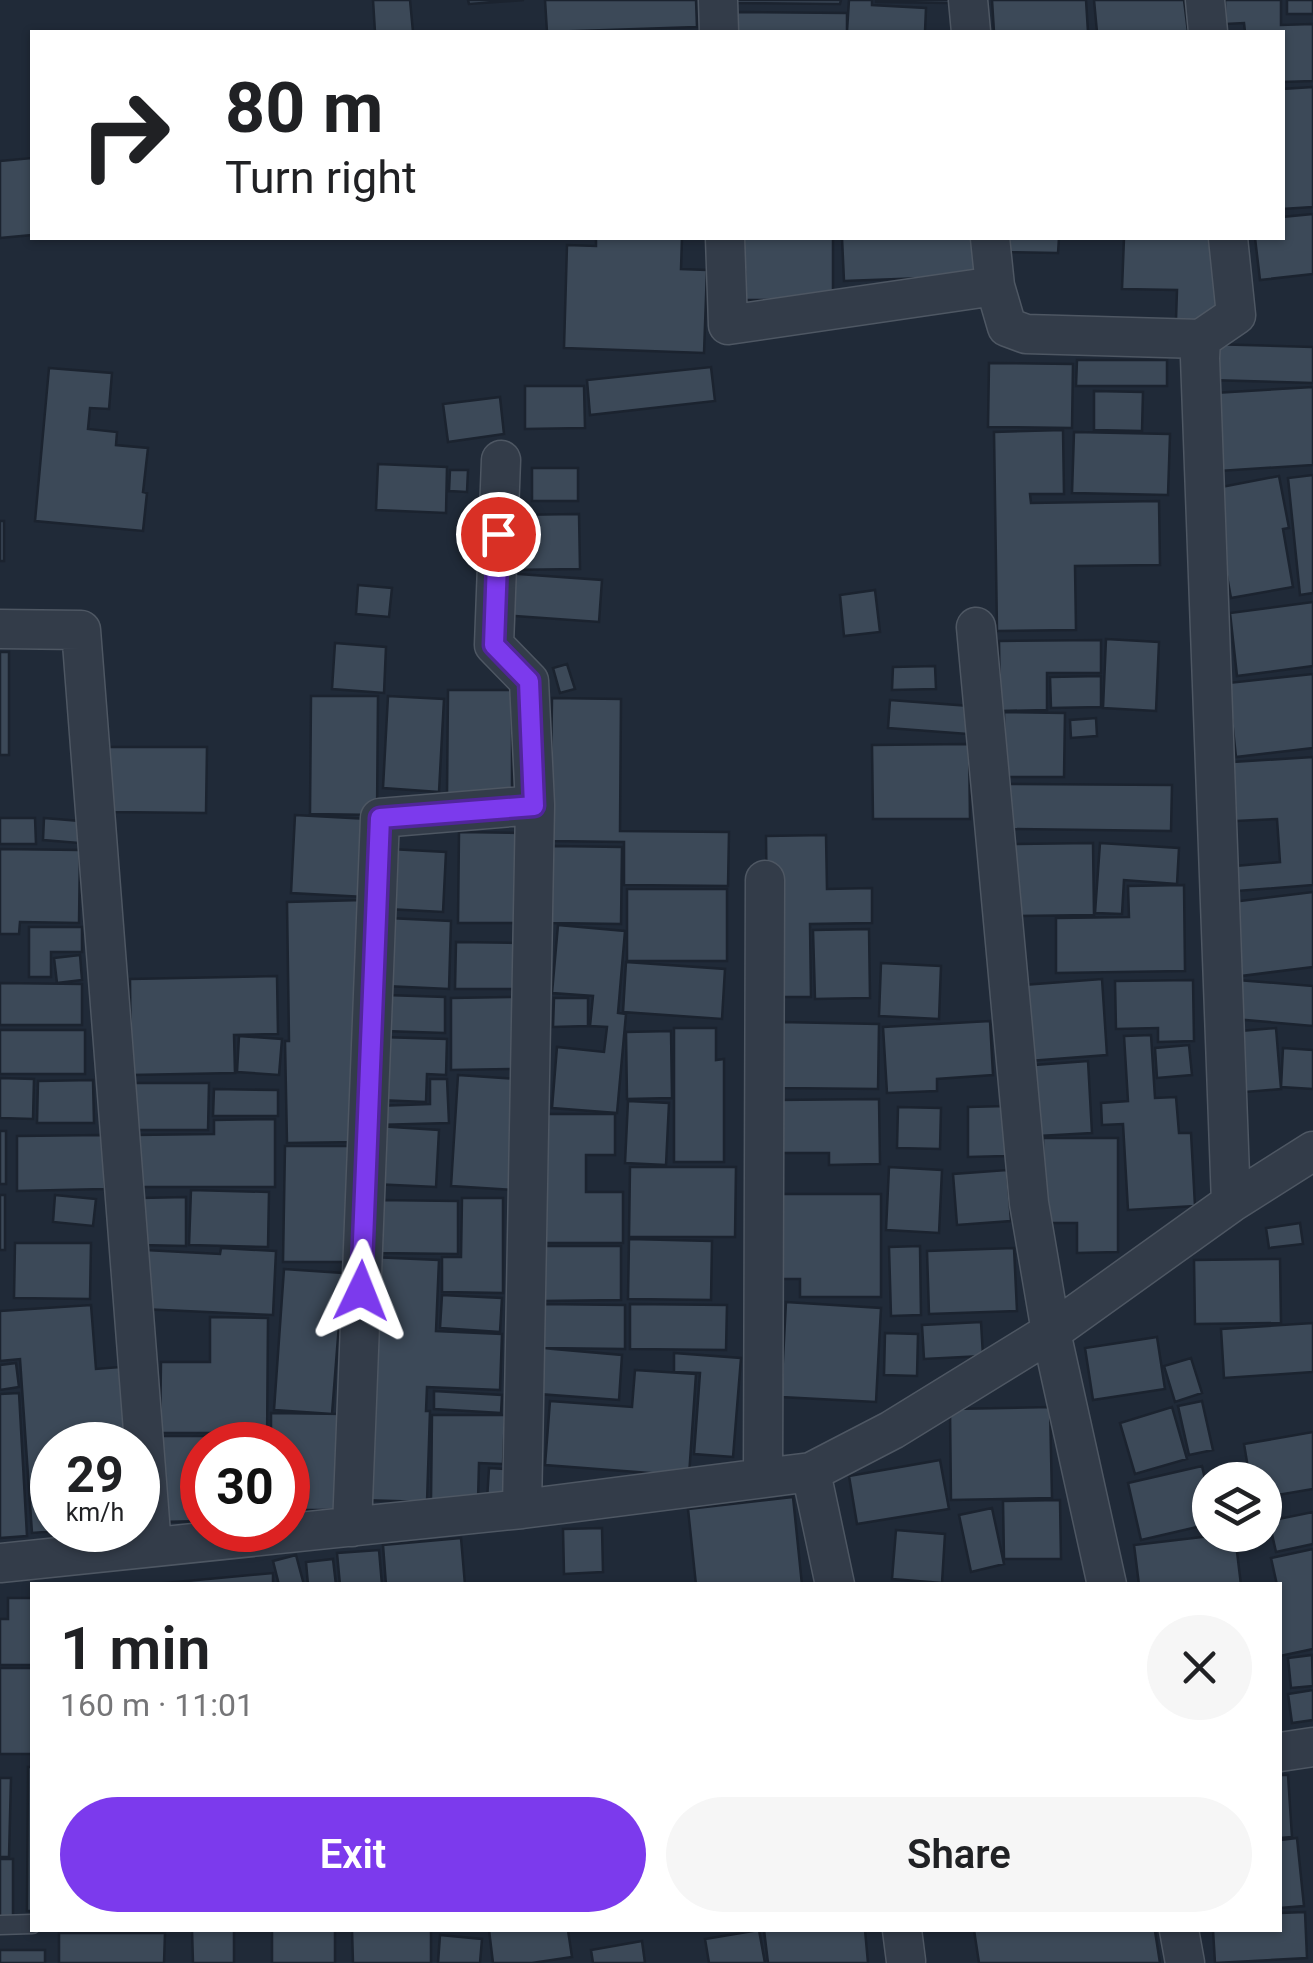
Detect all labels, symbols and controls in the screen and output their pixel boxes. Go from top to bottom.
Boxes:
text: 80 m [225,67,383,149]
icon: right [60,70,190,200]
text: Turn right [225,151,417,204]
pin [456,492,541,577]
icon: arrive [471,507,526,562]
position arrow [309,1239,413,1343]
speed limit sign: 30 [180,1422,310,1552]
text: 29 [66,1446,124,1504]
map controls [1192,1462,1282,1552]
button: layers [1192,1462,1282,1552]
text: km/h [66,1498,124,1527]
text: 1 min [60,1613,210,1684]
button: close [1147,1615,1252,1720]
text: 160 m · 11:01 [60,1686,254,1724]
button: Exit [60,1797,646,1912]
button: Share [666,1797,1252,1912]

